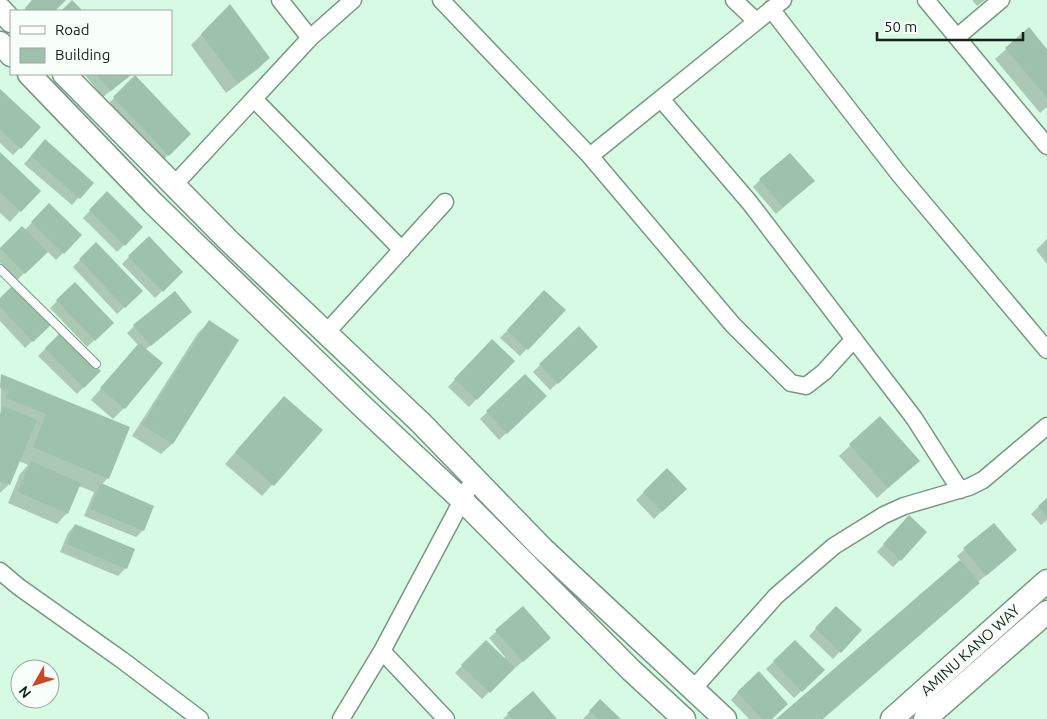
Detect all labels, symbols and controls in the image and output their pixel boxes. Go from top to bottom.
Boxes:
legend [10,10,172,75]
scale bar [877,10,1023,42]
text: 50 m [884,18,917,35]
text: Road [55,21,90,38]
text: Building [55,46,110,63]
street label: AMINU KANO WAY [917,601,1023,699]
north arrow [10,659,60,709]
text: N [15,683,34,701]

